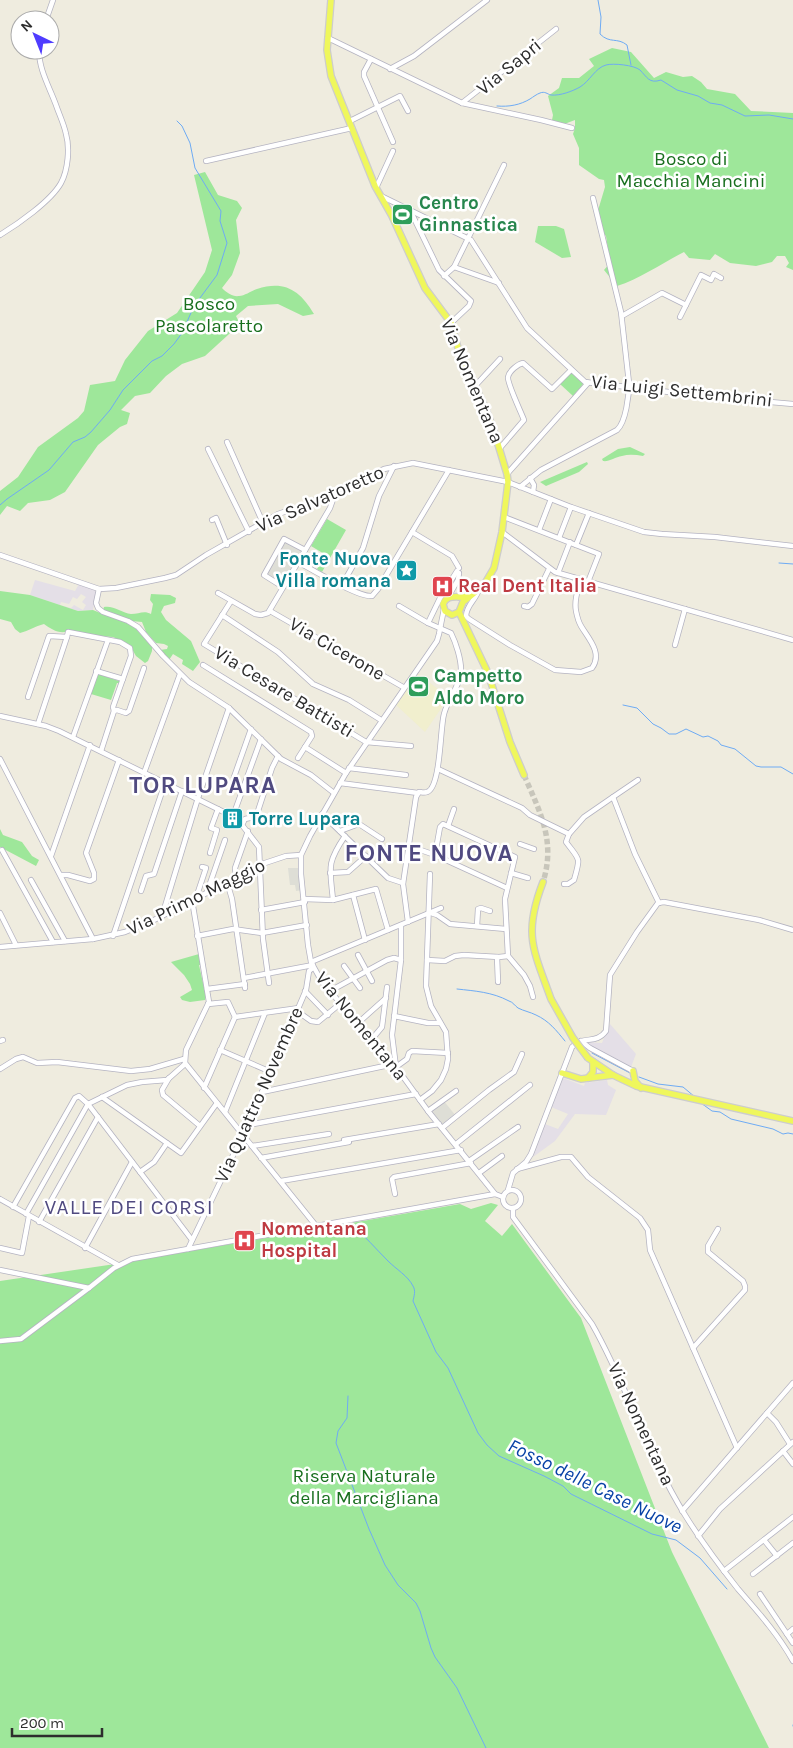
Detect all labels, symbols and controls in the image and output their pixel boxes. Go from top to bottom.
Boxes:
north arrow [10,10,60,60]
text: N [17,16,36,36]
street label: Via Sapri [472,34,546,100]
park label: Bosco di Macchia Mancini [617,148,765,192]
place label: Centro Ginnastica [419,192,518,236]
sports icon: Centro Ginnastica [391,202,415,226]
park label: Bosco Pascolaretto [155,293,263,337]
street label: Via Nomentana [436,315,508,447]
street label: Via Luigi Settembrini [590,371,774,411]
street label: Via Salvatoretto [253,461,387,537]
place label: Fonte Nuova Villa romana [276,548,391,592]
place icon: Fonte Nuova Villa romana [395,558,419,582]
hospital icon: Real Dent Italia [430,574,454,598]
place label: Real Dent Italia [458,575,597,597]
street label: Via Cicerone [285,613,389,685]
street label: Via Cesare Battisti [210,642,358,742]
place label: Campetto Aldo Moro [434,665,524,709]
sports icon: Campetto Aldo Moro [406,675,430,699]
district label: TOR LUPARA [129,771,277,799]
building icon: Torre Lupara [221,807,245,831]
place label: Torre Lupara [249,808,361,830]
district label: FONTE NUOVA [345,839,513,867]
street label: Via Primo Maggio [123,854,269,940]
street label: Via Nomentana [311,967,411,1085]
street label: Via Quattro Novembre [210,1004,308,1186]
district label: VALLE DEI CORSI [44,1195,214,1219]
place label: Nomentana Hospital [261,1218,367,1262]
hospital icon: Nomentana Hospital [233,1228,257,1252]
street label: Via Nomentana [603,1359,679,1489]
water label: Fosso delle Case Nuove [504,1434,686,1538]
park label: Riserva Naturale della Marcigliana [289,1465,439,1509]
scale bar [12,1706,102,1738]
text: 200 m [20,1714,64,1732]

